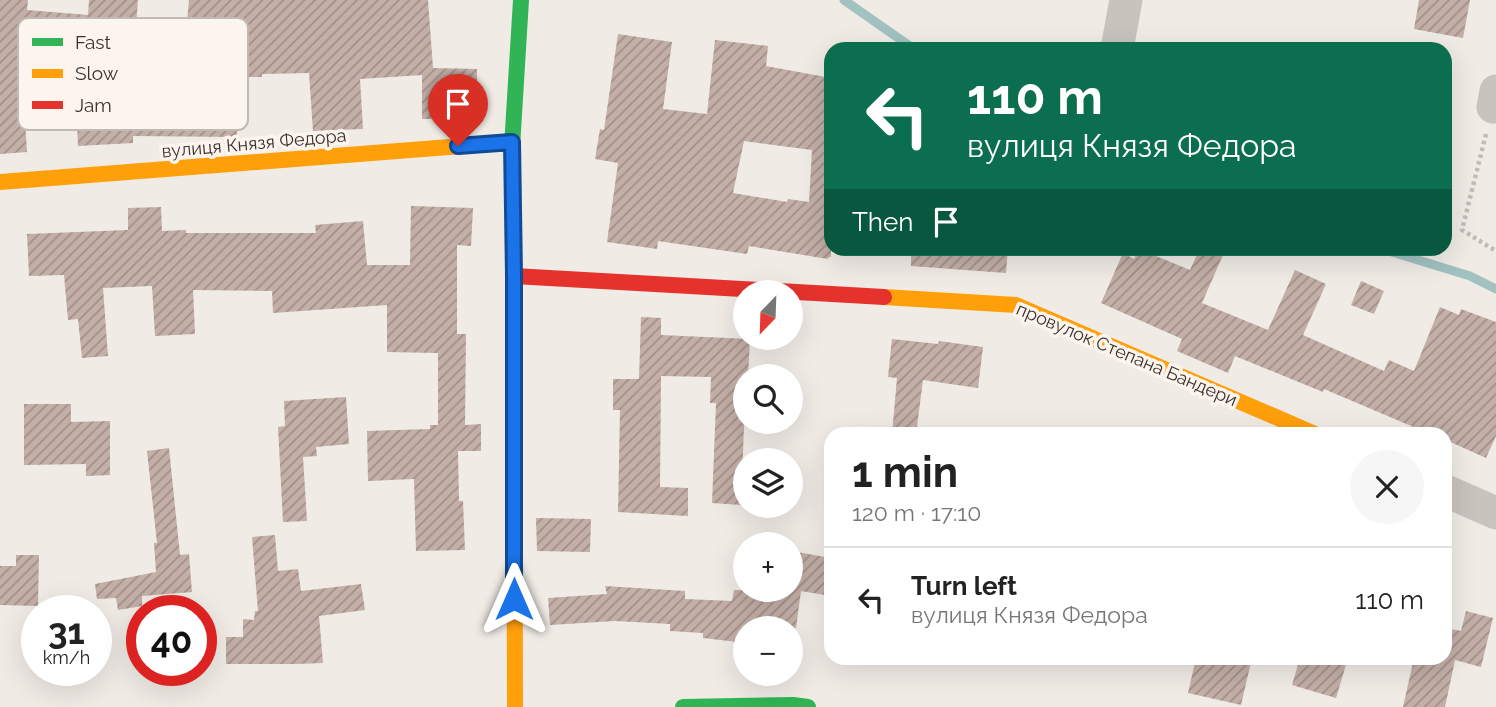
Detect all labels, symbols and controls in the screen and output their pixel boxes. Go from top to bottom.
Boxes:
legend [18,18,248,130]
text: Fast [75,31,111,53]
text: Slow [75,62,119,84]
text: 110 m [967,68,1103,125]
icon: left [852,70,943,161]
pin [428,74,488,146]
icon: arrive [439,85,477,123]
text: Jam [75,94,112,116]
street label: вулиця Князя Федора [161,124,347,162]
text: вулиця Князя Федора [967,127,1296,164]
icon: arrive [927,203,965,241]
text: Then [852,207,913,237]
north arrow [733,280,803,350]
map controls [733,280,803,686]
street label: провулок Степана Бандери [1014,298,1240,410]
button: search [733,364,803,434]
button: layers [733,448,803,518]
text: 1 min [852,448,958,497]
button: close [1350,450,1424,524]
text: 120 m · 17:10 [852,499,981,526]
button: + [733,532,803,602]
position arrow [477,562,551,636]
text: Turn left [911,571,1017,601]
icon: left [852,581,890,619]
text: 110 m [1355,585,1424,615]
speed limit sign: 40 [126,595,217,686]
text: вулиця Князя Федора [911,601,1148,628]
text: 31 [48,611,85,652]
button: − [733,616,803,686]
text: km/h [43,647,90,668]

